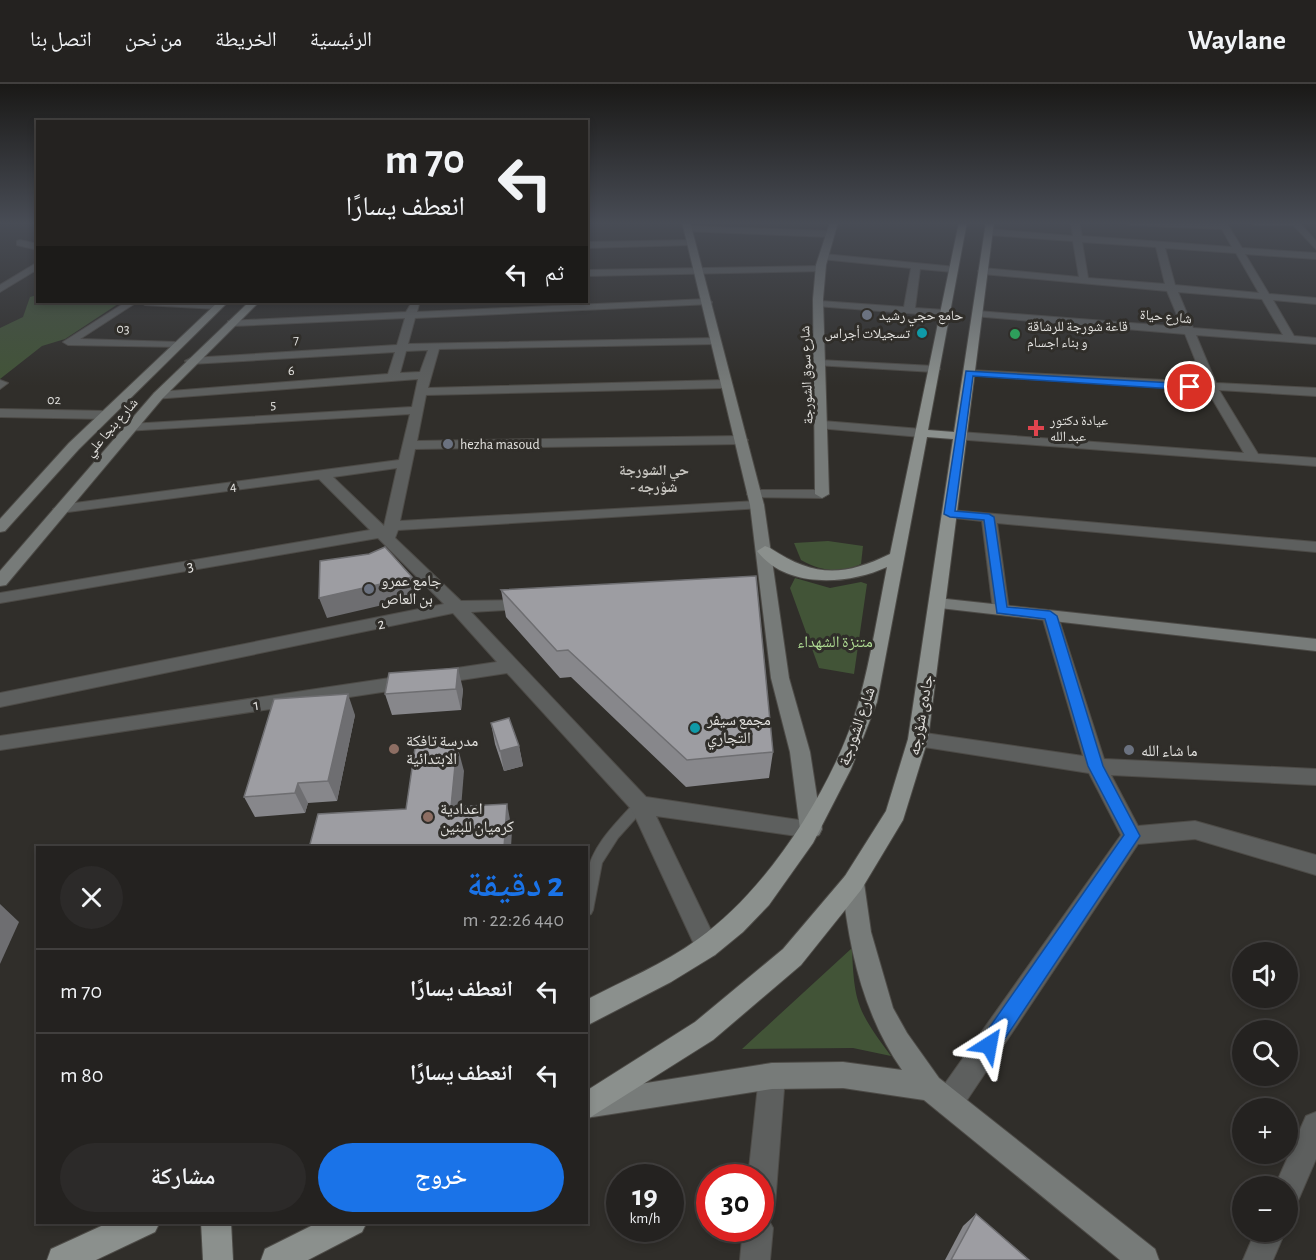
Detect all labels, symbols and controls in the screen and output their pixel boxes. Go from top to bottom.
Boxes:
text: Waylane [1188,27,1286,55]
text: اتصل بنا [30,29,92,50]
text: من نحن [125,29,182,50]
text: الخريطة [215,29,277,50]
text: الرئيسية [310,29,372,50]
text: 70 m [385,139,465,181]
icon: left [486,144,564,222]
text: انعطف يسارًا [346,193,465,220]
icon: left [500,258,533,291]
text: ثم [545,262,564,284]
marker: حامع حجي رشيد [860,308,874,322]
street label: شارع حياة [1139,308,1192,328]
place label: حامع حجي رشيد [879,309,963,327]
place label: قاعة شورجة للرشاقة و بناء اجسام [1027,320,1128,352]
street label: 03 [116,322,130,336]
street label: شارع سوق الشورجة [798,325,818,425]
place label: تسجيلات أجراس [824,325,910,342]
marker: تسجيلات أجراس [915,326,929,340]
marker: قاعة شورجة للرشاقة و بناء اجسام [1008,327,1022,341]
street label: 7 [293,333,300,347]
pin [1164,361,1215,412]
street label: 6 [287,364,295,378]
icon: arrive [1173,370,1206,403]
street label: 02 [47,393,61,407]
street label: شارع بنجا علي [83,396,143,462]
street label: 5 [270,398,277,412]
place label: عيادة دكتور عبد الله [1049,414,1108,444]
marker: عيادة دكتور عبد الله [1027,419,1045,437]
marker: hezha masoud [441,437,455,451]
place label: hezha masoud [460,438,540,452]
district label: حي الشورجة - شۆرجە [619,463,689,495]
street label: 4 [229,480,238,494]
street label: 3 [186,558,195,574]
place label: جامع عمرو بن العاص [381,573,441,609]
marker: جامع عمرو بن العاص [362,582,376,596]
street label: 2 [376,615,386,633]
park label: متنزة الشهداء [797,634,873,651]
street label: جادەی شۆرجە [906,674,938,757]
street label: شارع الشورجة [836,685,880,768]
street label: 1 [252,697,260,713]
place label: مجمع سيفر التجاري [706,712,771,750]
marker: مجمع سيفر التجاري [688,721,702,735]
place label: مدرسة تافكة الابتدائية [406,733,478,767]
marker: مدرسة تافكة الابتدائية [387,742,401,756]
marker: ما شاء الله [1122,743,1136,757]
place label: ما شاء الله [1141,743,1198,759]
place label: اعدادية كرميان للبنين [440,801,514,837]
marker: اعدادية كرميان للبنين [421,810,435,824]
button: close [60,866,123,929]
text: 2 دقيقة [467,867,564,903]
text: 440 m · 22:26 [462,910,564,930]
map controls [1232,942,1298,1242]
button: sound [1232,942,1298,1008]
icon: left [531,975,564,1008]
text: انعطف يسارًا [410,978,513,1000]
text: 70 m [60,980,102,1002]
position arrow [957,1013,1021,1077]
button: search [1232,1020,1298,1086]
icon: left [531,1059,564,1092]
text: انعطف يسارًا [410,1062,513,1084]
text: 80 m [60,1064,103,1086]
button: + [1232,1098,1298,1164]
button: مشاركة [60,1143,306,1212]
button: خروج [318,1143,564,1212]
speed limit sign: 30 [696,1164,774,1242]
button: − [1232,1176,1298,1242]
text: 19 [632,1181,658,1211]
text: km/h [630,1211,660,1226]

